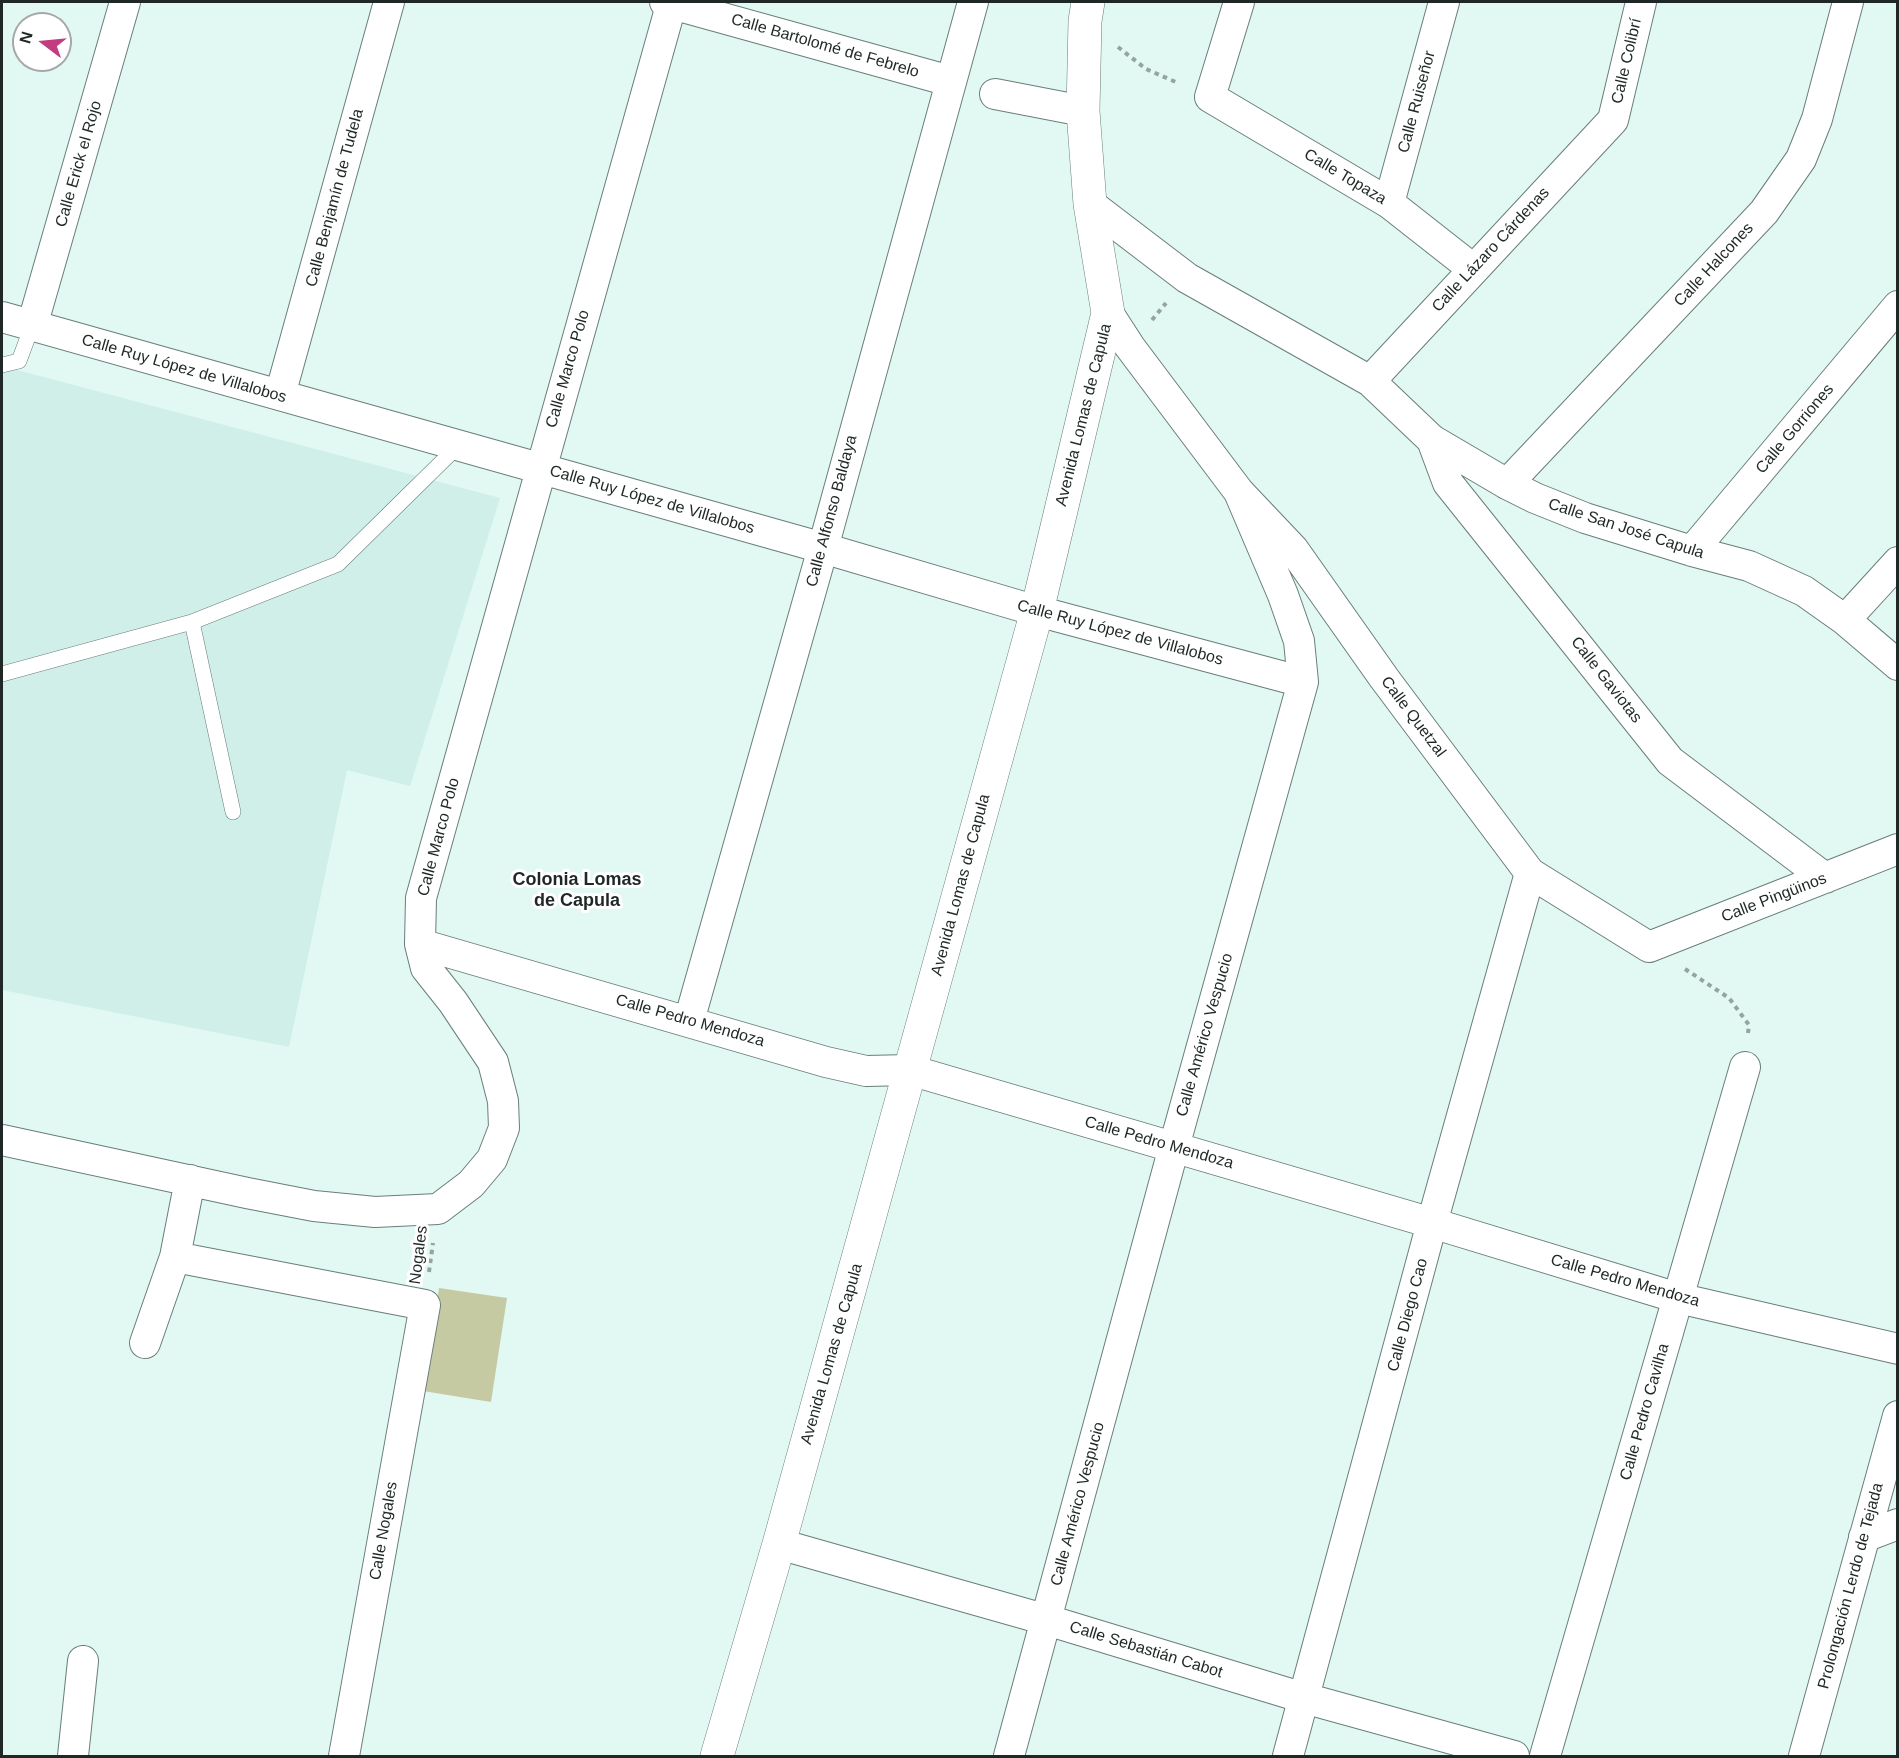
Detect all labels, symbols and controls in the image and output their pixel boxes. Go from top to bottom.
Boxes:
street label: Calle Bartolomé de Febrelo [729,10,921,82]
north arrow [12,12,72,72]
street label: Calle Colibrí [1608,16,1646,106]
text: N [16,30,36,45]
street label: Calle Ruiseñor [1394,49,1440,155]
street label: Calle Erick el Rojo [52,99,106,229]
street label: Calle Benjamín de Tudela [302,107,368,289]
street label: Calle Topaza [1300,145,1390,209]
street label: Calle Lázaro Cárdenas [1428,184,1554,316]
street label: Calle Halcones [1670,219,1758,311]
street label: Calle Marco Polo [542,308,594,430]
street label: Avenida Lomas de Capula [1052,322,1116,508]
street label: Calle Ruy López de Villalobos [79,331,289,407]
street label: Calle Gorriones [1752,380,1838,478]
street label: Calle Alfonso Baldaya [802,433,862,589]
street label: Calle Ruy López de Villalobos [547,462,757,538]
street label: Calle San José Capula [1546,495,1706,563]
street label: Calle Ruy López de Villalobos [1015,596,1225,670]
street label: Calle Gaviotas [1566,633,1646,727]
street label: Calle Quetzal [1376,673,1450,761]
street label: Calle Marco Polo [414,776,464,898]
street label: Avenida Lomas de Capula [927,792,995,978]
district label: Colonia Lomas de Capula [512,869,642,912]
street label: Calle Pingüinos [1719,869,1829,927]
street label: Calle Américo Vespucio [1172,951,1238,1119]
street label: Calle Pedro Mendoza [613,991,767,1051]
street label: Calle Pedro Mendoza [1082,1113,1236,1173]
street label: Nogales [406,1225,432,1285]
street label: Calle Pedro Mendoza [1548,1251,1702,1311]
street label: Calle Diego Cao [1384,1256,1432,1374]
street label: Avenida Lomas de Capula [797,1261,867,1447]
street label: Calle Pedro Cavilha [1616,1341,1674,1483]
street label: Calle Américo Vespucio [1047,1420,1109,1588]
street label: Calle Nogales [366,1480,402,1582]
street label: Prolongación Lerdo de Tejada [1814,1481,1888,1691]
street label: Calle Sebastián Cabot [1067,1618,1225,1682]

